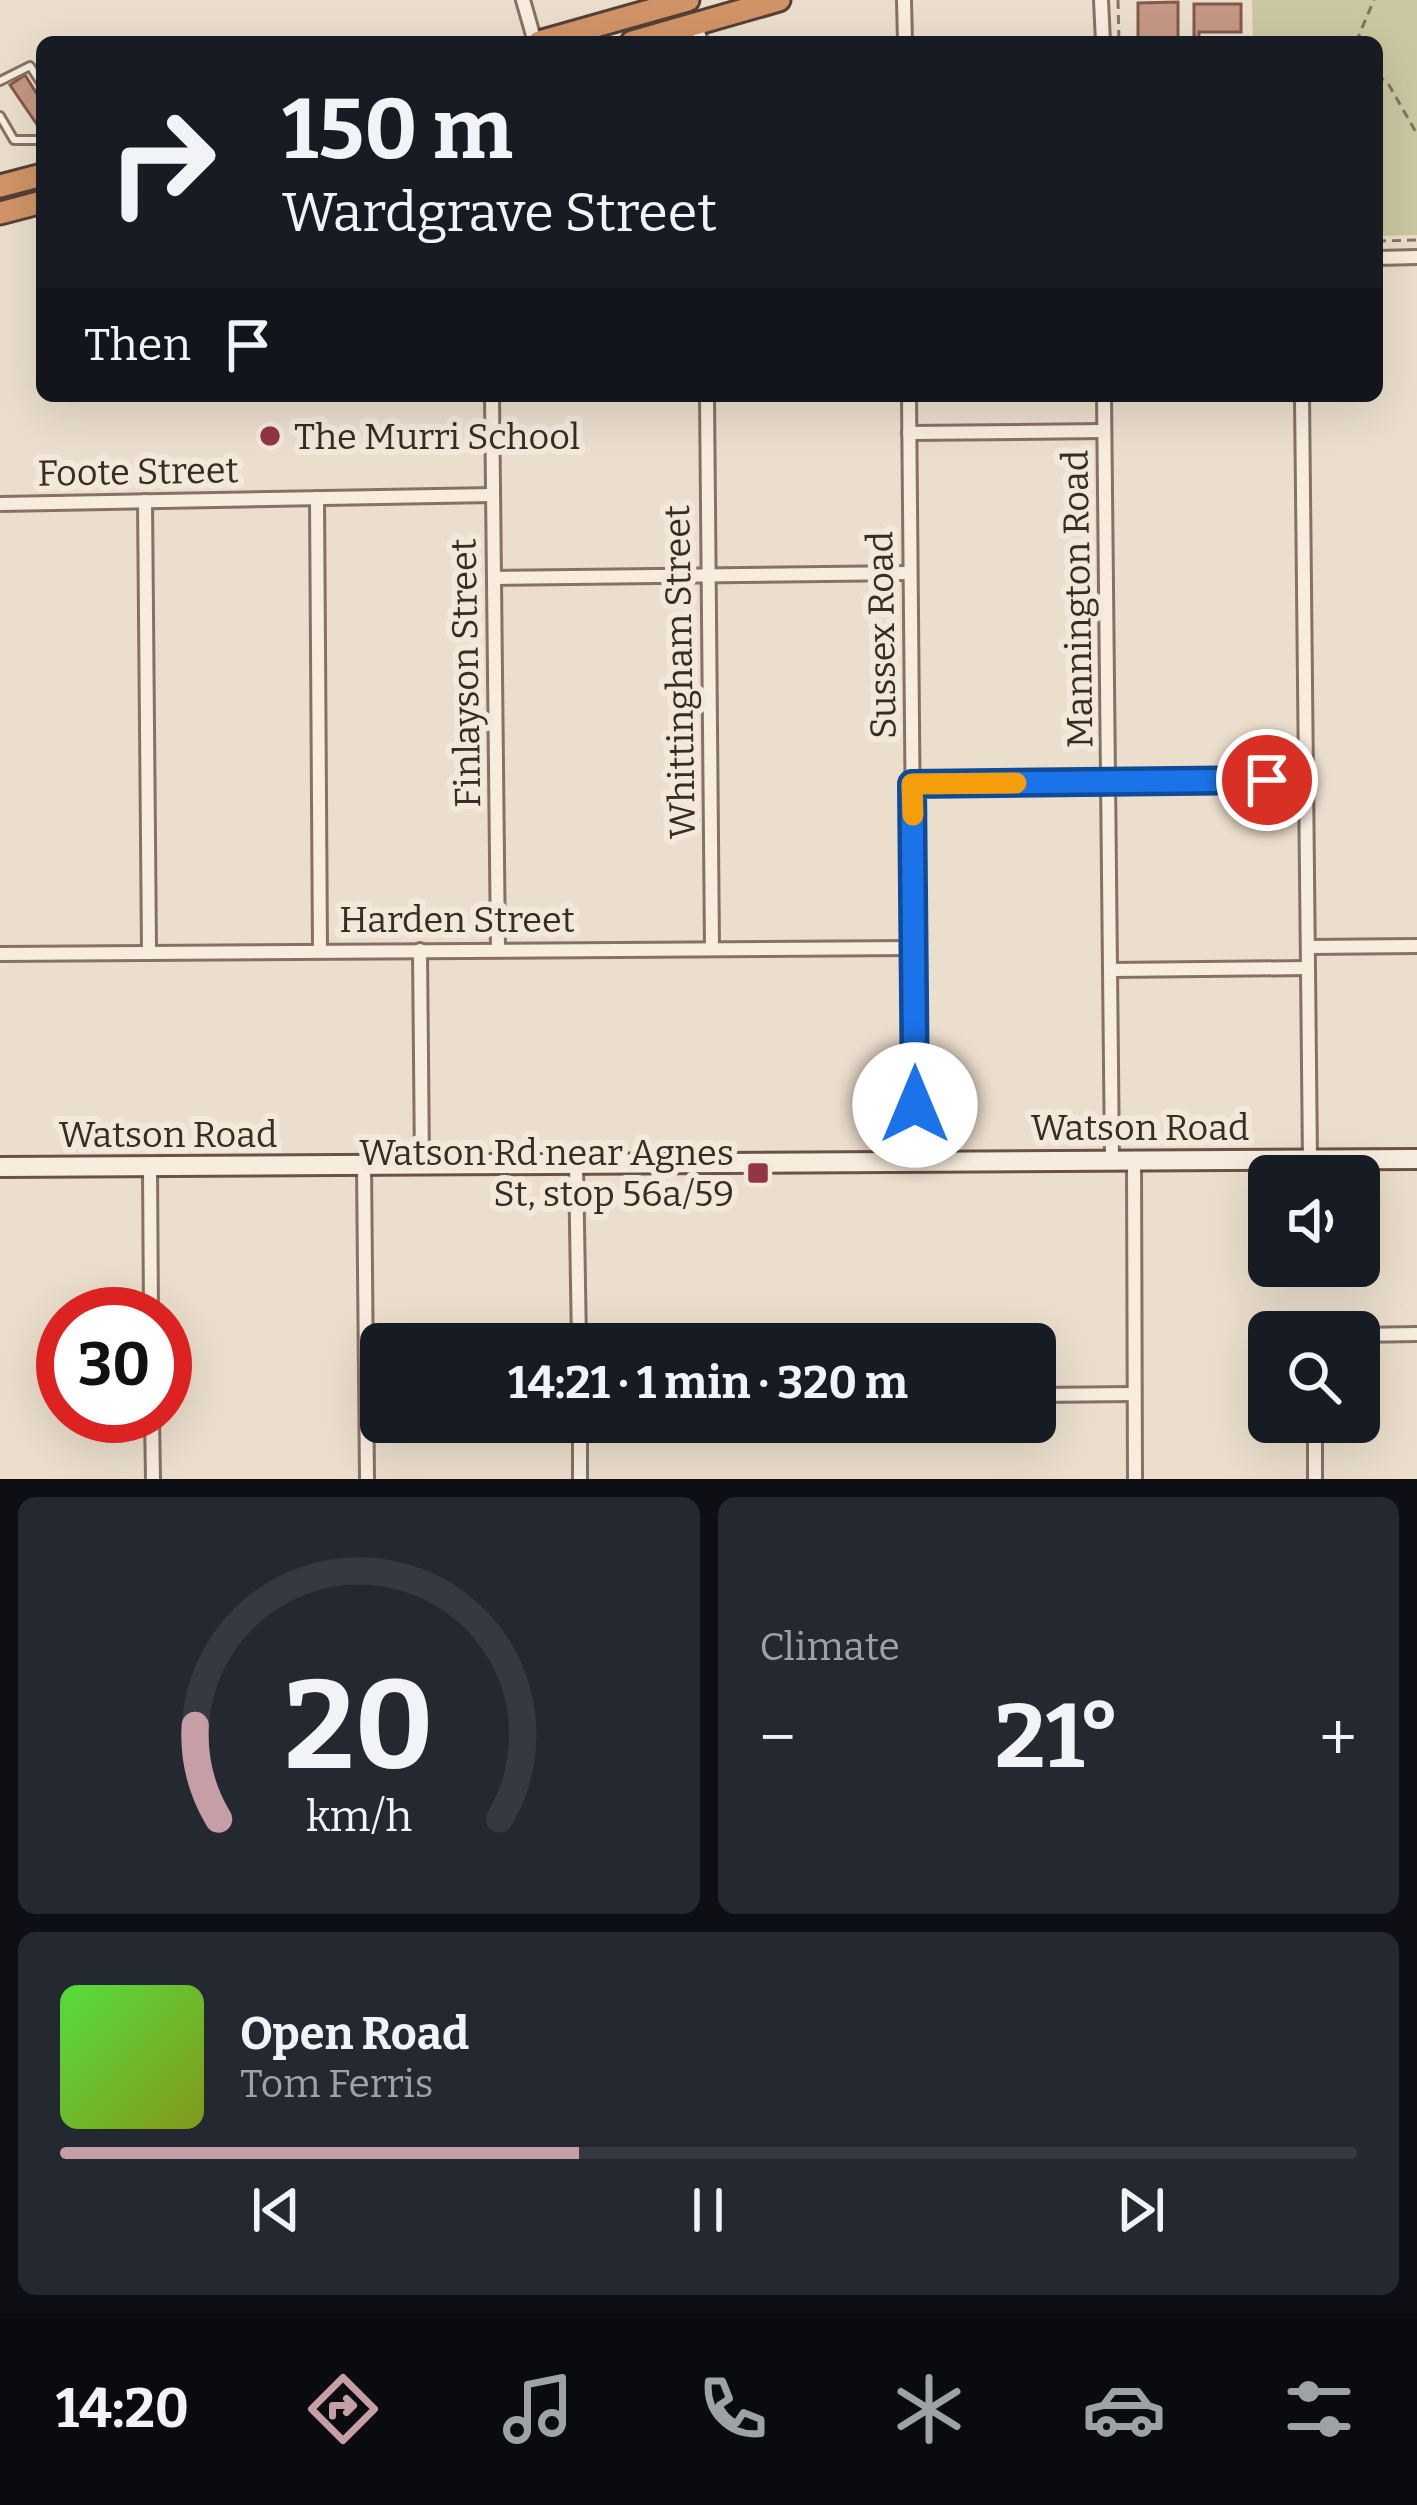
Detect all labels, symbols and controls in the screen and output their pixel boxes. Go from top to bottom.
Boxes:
text: 150 m [282,79,513,180]
icon: right [84,84,240,240]
text: Wardgrave Street [282,181,717,245]
icon: arrive [215,312,281,378]
text: Then [84,318,191,372]
place label: The Murri School [294,415,580,459]
marker: The Murri School [257,423,283,449]
street label: Foote Street [37,448,239,496]
street label: Mannington Road [1053,450,1103,748]
street label: Whittingham Street [655,505,705,839]
street label: Sussex Road [858,531,906,739]
street label: Finlayson Street [442,538,490,808]
pin [1216,729,1318,831]
icon: arrive [1234,747,1300,813]
street label: Harden Street [339,898,575,942]
position arrow [852,1042,978,1168]
street label: Watson Road [1031,1106,1249,1150]
street label: Watson Road [59,1113,277,1157]
place label: Watson Rd near Agnes St, stop 56a/59 [359,1131,734,1216]
map controls [1248,1155,1380,1443]
button: sound [1248,1155,1380,1287]
marker: Watson Rd near Agnes St, stop 56a/59 [745,1160,771,1186]
speed limit sign: 30 [36,1287,192,1443]
button: search [1248,1311,1380,1443]
text: 14:21 · 1 min · 320 m [508,1356,908,1410]
text: Climate [760,1624,900,1670]
text: 20 [284,1651,434,1801]
text: 21° [995,1683,1120,1791]
text: − [760,1698,796,1777]
text: + [1319,1698,1357,1777]
text: km/h [306,1790,412,1841]
text: Open Road [240,2007,469,2061]
text: Tom Ferris [240,2061,433,2107]
icon: previous [243,2177,309,2243]
icon: pause [675,2177,741,2243]
icon: next [1108,2177,1174,2243]
icon: directions [301,2367,385,2451]
icon: music [496,2367,580,2451]
icon: phone [691,2367,775,2451]
icon: climate [887,2367,971,2451]
icon: car [1082,2367,1166,2451]
icon: filters [1277,2367,1361,2451]
text: 14:20 [56,2377,189,2441]

